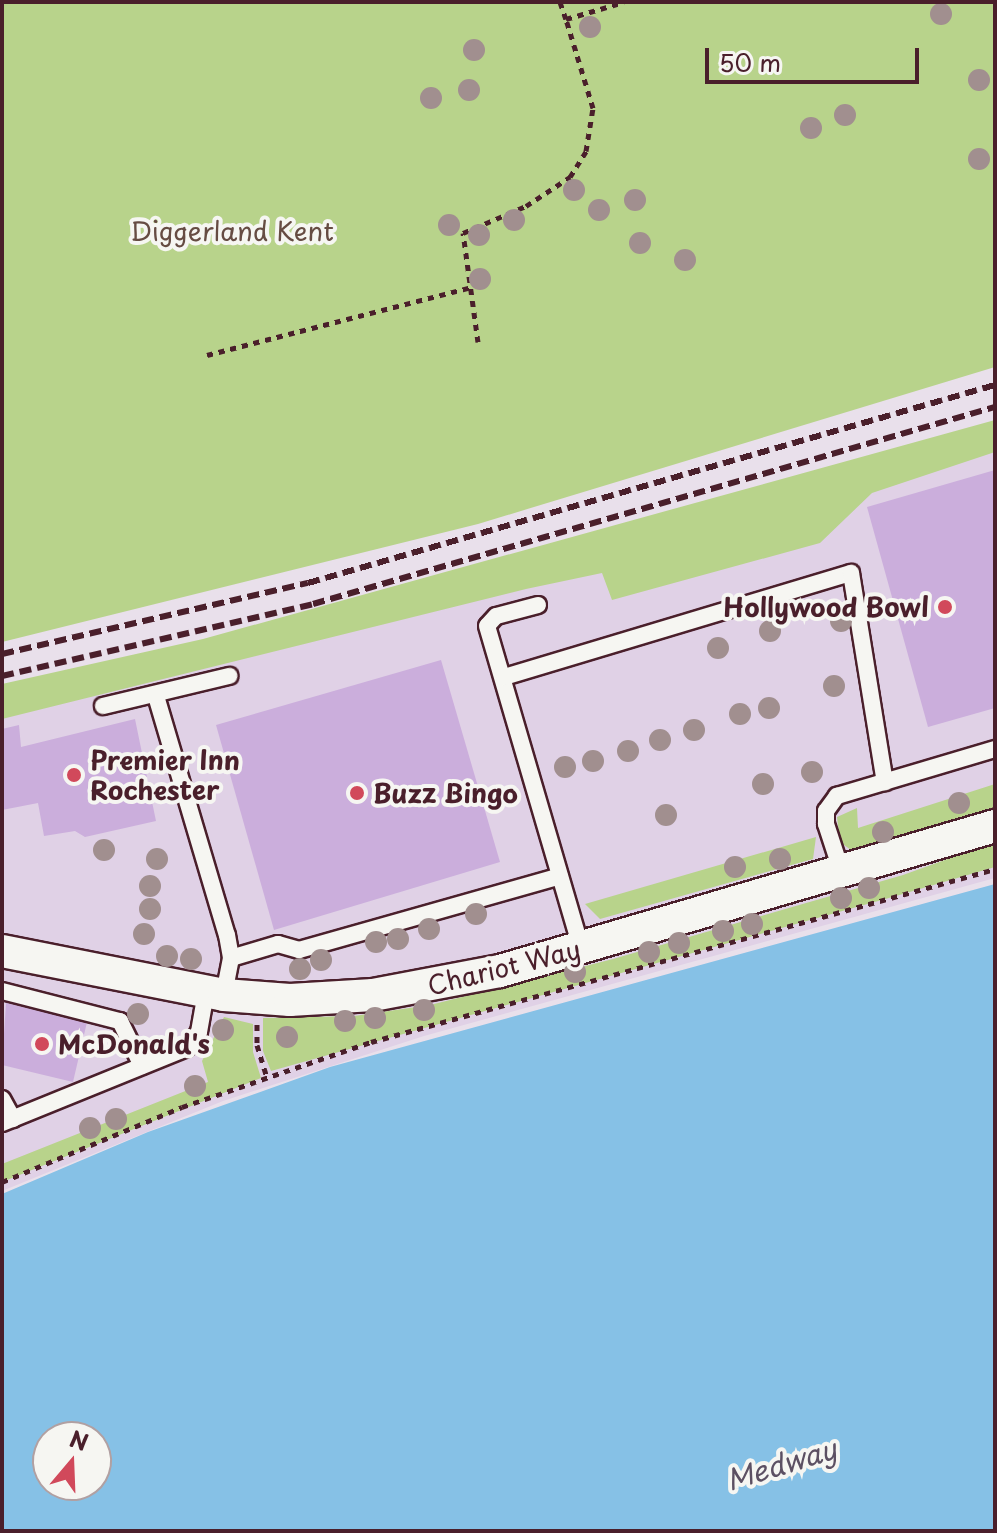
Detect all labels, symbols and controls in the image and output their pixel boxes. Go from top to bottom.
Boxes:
scale bar [709,32,923,82]
text: 50 m [719,44,781,80]
park label: Diggerland Kent [130,215,334,247]
place label: Hollywood Bowl [723,591,929,623]
marker: Hollywood Bowl [936,598,954,616]
place label: Premier Inn Rochester [90,744,242,806]
marker: Premier Inn Rochester [65,766,83,784]
place label: Buzz Bingo [373,777,518,809]
marker: Buzz Bingo [348,784,366,802]
street label: Chariot Way [424,933,584,1001]
place label: McDonald's [58,1028,210,1060]
marker: McDonald's [33,1035,51,1053]
north arrow [32,1421,112,1501]
text: N [66,1421,93,1458]
water label: Medway [722,1431,840,1497]

